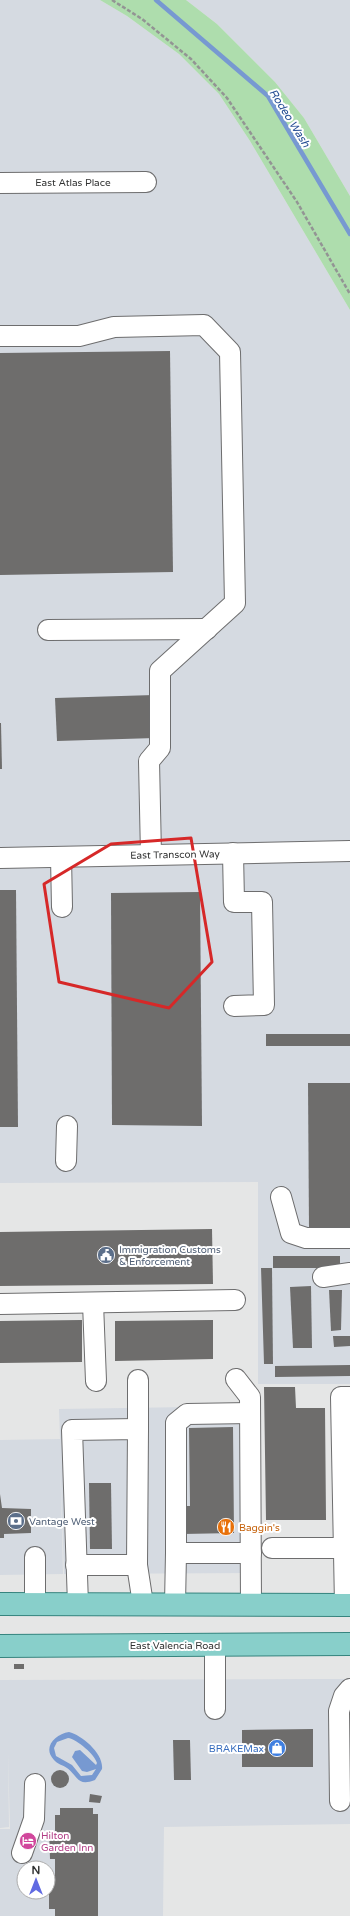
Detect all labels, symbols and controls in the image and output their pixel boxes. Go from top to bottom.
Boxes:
water label: Rodeo Wash [267,87,313,150]
street label: East Atlas Place [35,177,111,189]
street label: East Transcon Way [130,848,221,862]
place label: Immigration Customs & Enforcement [119,1244,221,1268]
public building icon: Immigration Customs & Enforcement [96,1245,116,1265]
bank icon: Vantage West [6,1511,26,1531]
place label: Vantage West [29,1516,95,1528]
restaurant icon: Baggin's [216,1517,236,1537]
place label: Baggin's [239,1522,280,1534]
street label: East Valencia Road [130,1640,220,1652]
shop icon: BRAKEMax [267,1738,287,1758]
place label: BRAKEMax [209,1743,264,1755]
place label: Hilton Garden Inn [41,1830,93,1854]
hotel icon: Hilton Garden Inn [18,1831,38,1851]
north arrow [16,1860,56,1900]
text: N [32,1864,40,1877]

